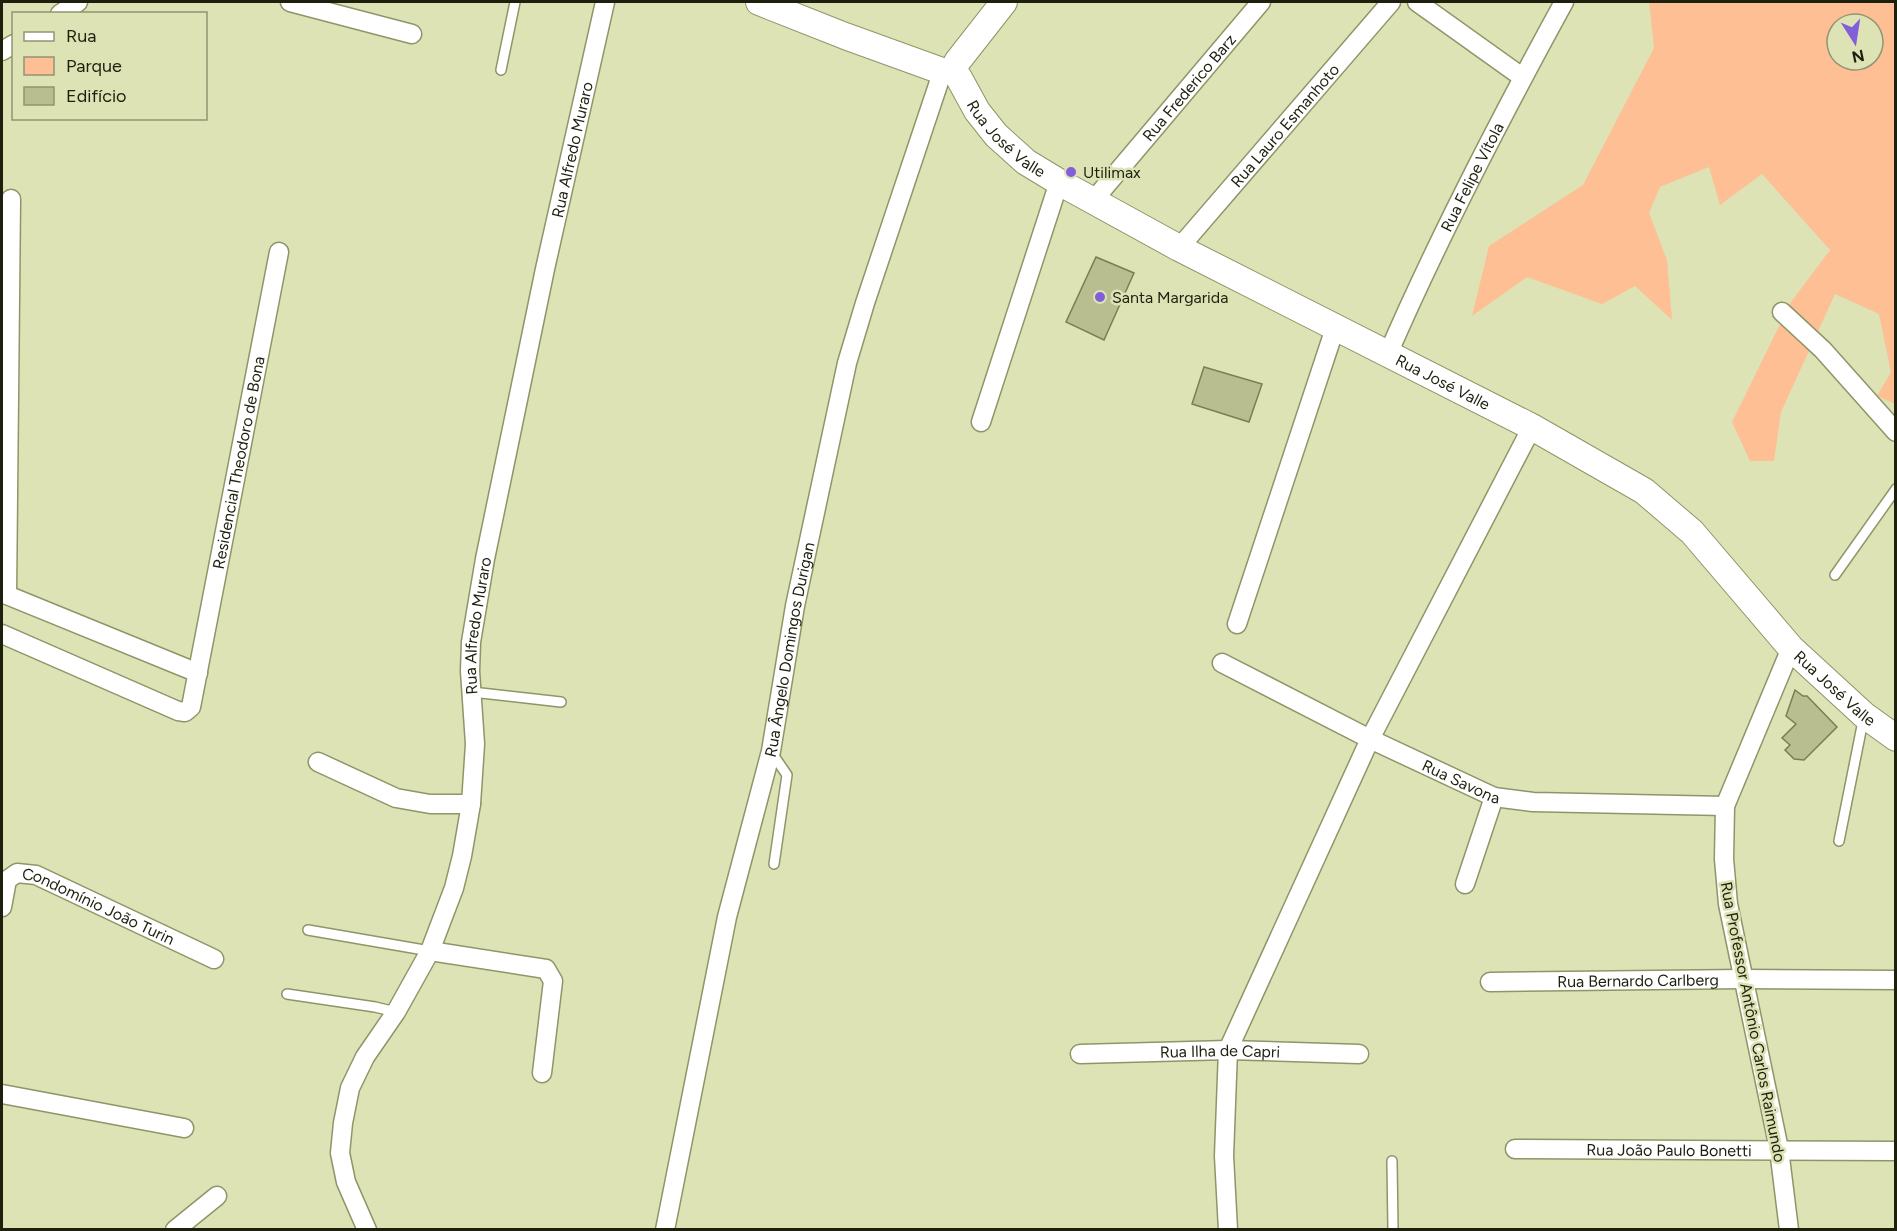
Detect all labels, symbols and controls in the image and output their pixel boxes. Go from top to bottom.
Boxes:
legend [12,12,207,120]
north arrow [1825,12,1885,72]
text: Rua [66,25,97,47]
street label: Rua Frederico Barz [1138,30,1239,145]
text: N [1850,46,1866,67]
text: Parque [66,55,122,77]
street label: Rua Lauro Esmanhoto [1227,60,1343,191]
street label: Rua Alfredo Muraro [547,80,596,219]
text: Edifício [66,85,127,107]
street label: Rua José Valle [963,97,1049,181]
street label: Rua Felipe Vítola [1436,119,1507,235]
place label: Utilimax [1083,163,1141,182]
marker: Utilimax [1064,165,1078,179]
place label: Santa Margarida [1112,288,1228,307]
marker: Santa Margarida [1093,290,1107,304]
street label: Rua José Valle [1393,350,1493,414]
street label: Residencial Theodoro de Bona [208,354,268,571]
street label: Rua Ângelo Domingos Durigan [760,540,818,759]
street label: Rua Alfredo Muraro [460,555,495,695]
street label: Rua José Valle [1790,646,1880,730]
street label: Rua Savona [1419,755,1501,807]
street label: Condomínio João Turin [21,864,178,949]
street label: Rua Professor Antônio Carlos Raimundo [1716,880,1790,1164]
street label: Rua Bernardo Carlberg [1557,970,1719,991]
street label: Rua Ilha de Capri [1159,1040,1280,1061]
street label: Rua João Paulo Bonetti [1586,1140,1752,1160]

